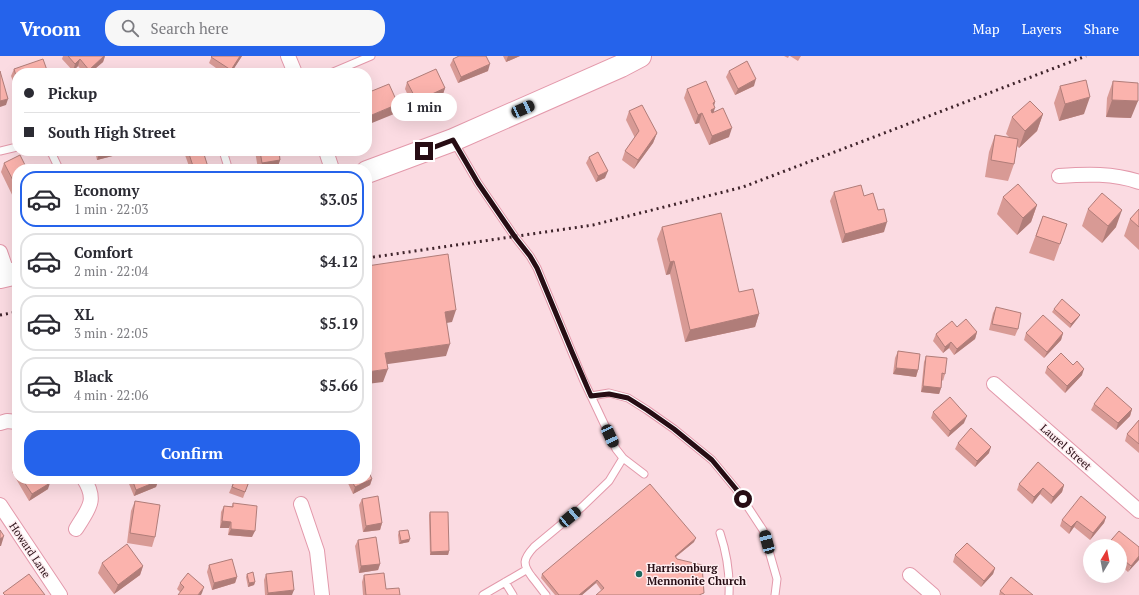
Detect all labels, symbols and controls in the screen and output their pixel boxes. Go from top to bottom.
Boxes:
search box [105,10,385,46]
text: Vroom [20,16,81,41]
icon: search [119,17,141,39]
text: Search here [151,18,229,38]
text: Map [973,19,1000,38]
text: Layers [1022,19,1062,38]
text: Share [1084,19,1119,38]
text: Pickup [48,83,97,103]
callout: 1 min [391,93,457,121]
text: 1 min [406,98,442,116]
car [510,99,536,119]
text: South High Street [48,122,176,142]
route end [415,142,433,160]
text: Economy [74,180,139,200]
icon: car [26,181,62,217]
text: $3.05 [320,189,358,209]
text: 1 min · 22:03 [74,200,148,218]
text: Comfort [74,242,133,262]
icon: car [26,243,62,279]
text: $4.12 [320,251,358,271]
text: 2 min · 22:04 [74,262,148,280]
text: XL [74,304,94,324]
icon: car [26,305,62,341]
text: $5.19 [320,313,358,333]
text: 3 min · 22:05 [74,324,148,342]
text: Black [74,366,113,386]
icon: car [26,367,62,403]
text: $5.66 [320,375,358,395]
text: 4 min · 22:06 [74,386,148,404]
street label: Laurel Street [1038,421,1094,473]
car [599,423,621,449]
button: Confirm [24,430,360,476]
route start [734,490,752,508]
car [557,505,583,529]
street label: Howard Lane [6,519,54,581]
car [758,529,776,555]
north arrow [1083,539,1127,583]
map controls [1083,539,1127,583]
place label: Harrisonburg Mennonite Church [647,561,746,588]
marker: Harrisonburg Mennonite Church [634,569,644,579]

